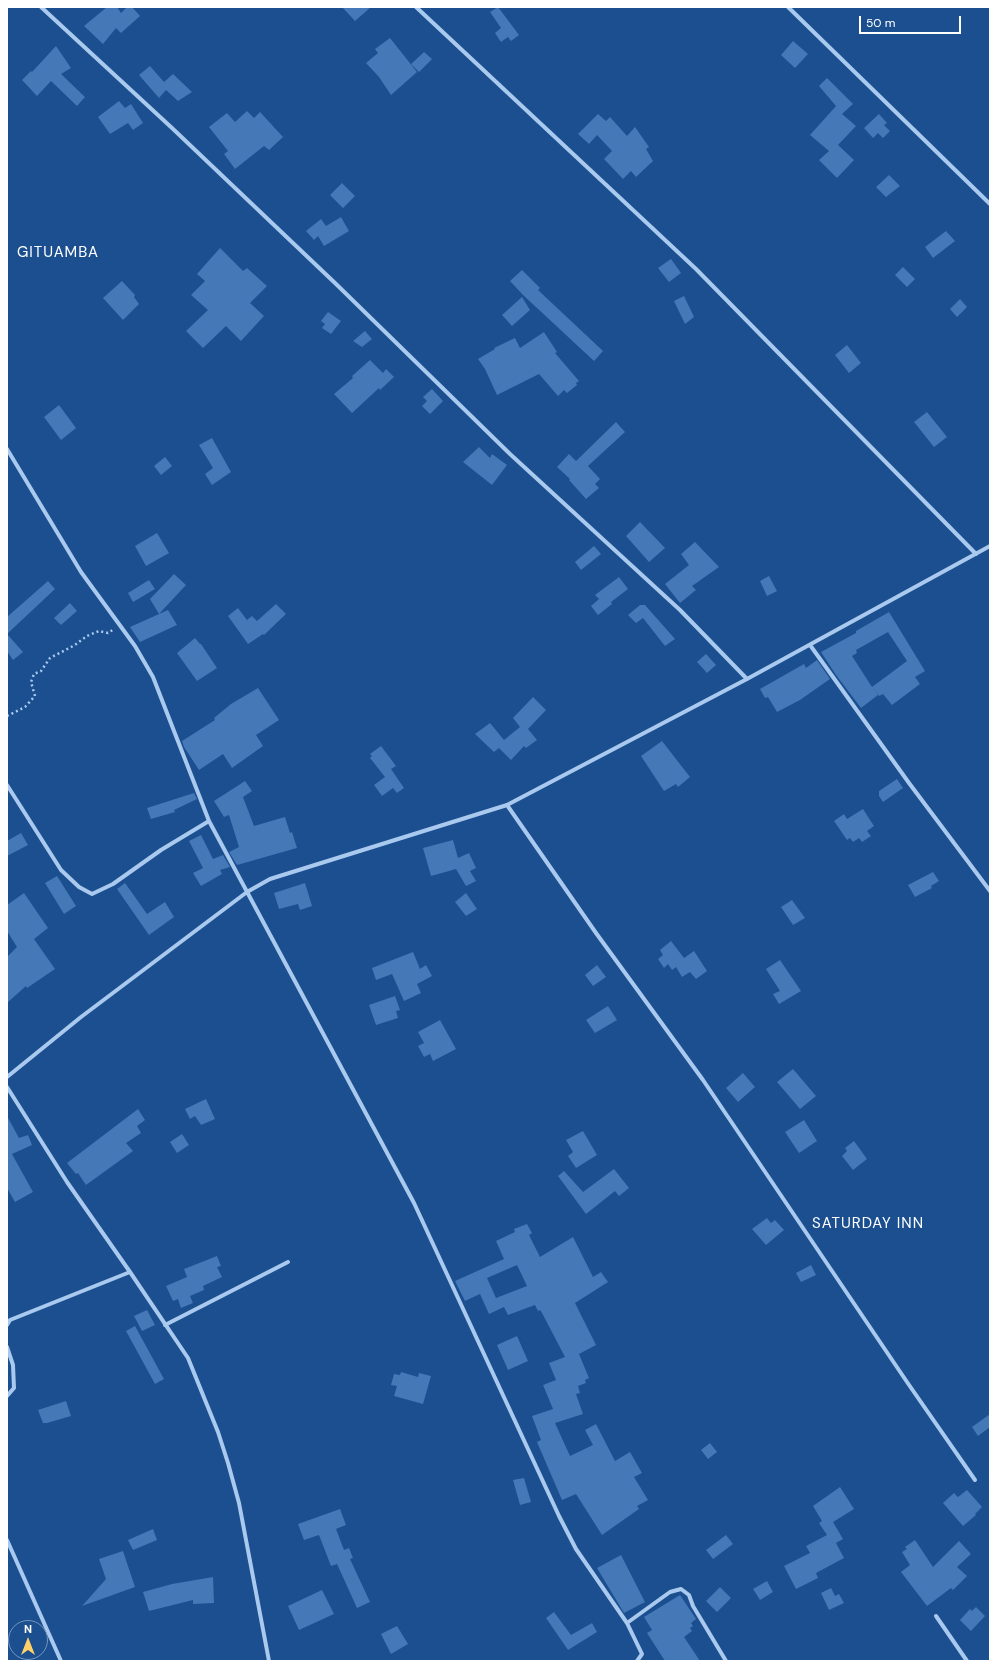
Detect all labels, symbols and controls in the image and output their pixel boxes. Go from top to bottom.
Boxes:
scale bar [861,8,963,34]
text: 50 m [866,15,895,31]
district label: GITUAMBA [17,244,99,262]
district label: SATURDAY INN [812,1215,924,1233]
north arrow [8,1620,48,1660]
text: N [24,1622,32,1636]

